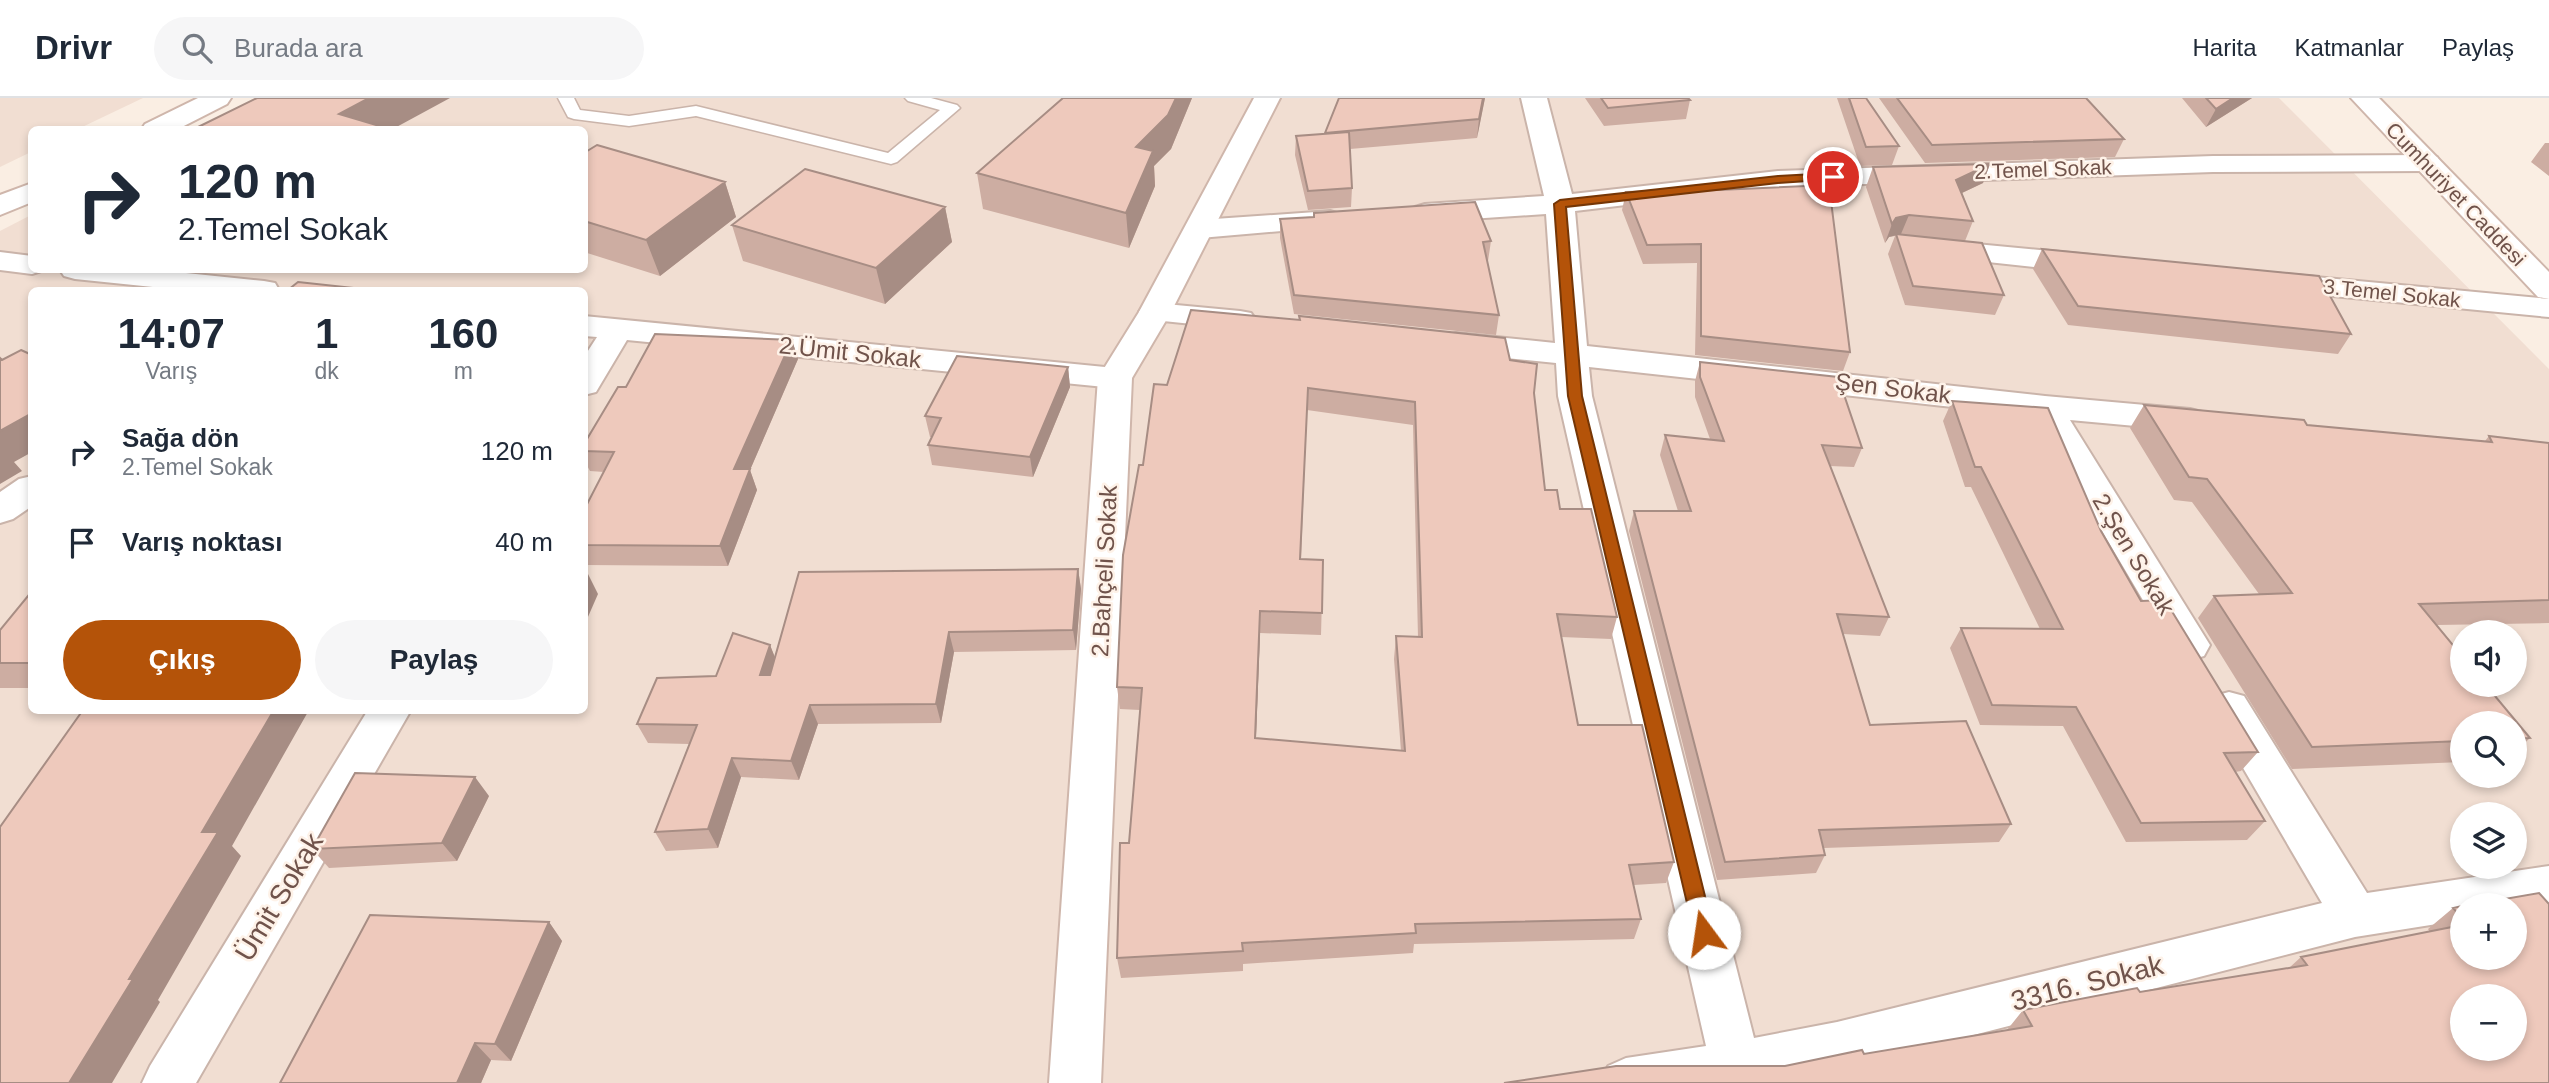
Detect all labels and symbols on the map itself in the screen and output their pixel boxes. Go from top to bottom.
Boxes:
street label: Cumhuriyet Caddesi [2382,118,2530,270]
pin [1803,147,1863,207]
street label: 2.Temel Sokak [1974,155,2113,183]
street label: 3.Temel Sokak [2322,274,2462,312]
street label: 2.Ümit Sokak [778,331,923,373]
street label: Şen Sokak [1834,368,1953,409]
street label: 2.Bahçeli Sokak [1086,483,1122,658]
street label: 2.Şen Sokak [2087,489,2181,620]
street label: Ümit Sokak [229,827,330,966]
position arrow [1667,896,1741,970]
street label: 3316. Sokak [2008,949,2167,1017]

